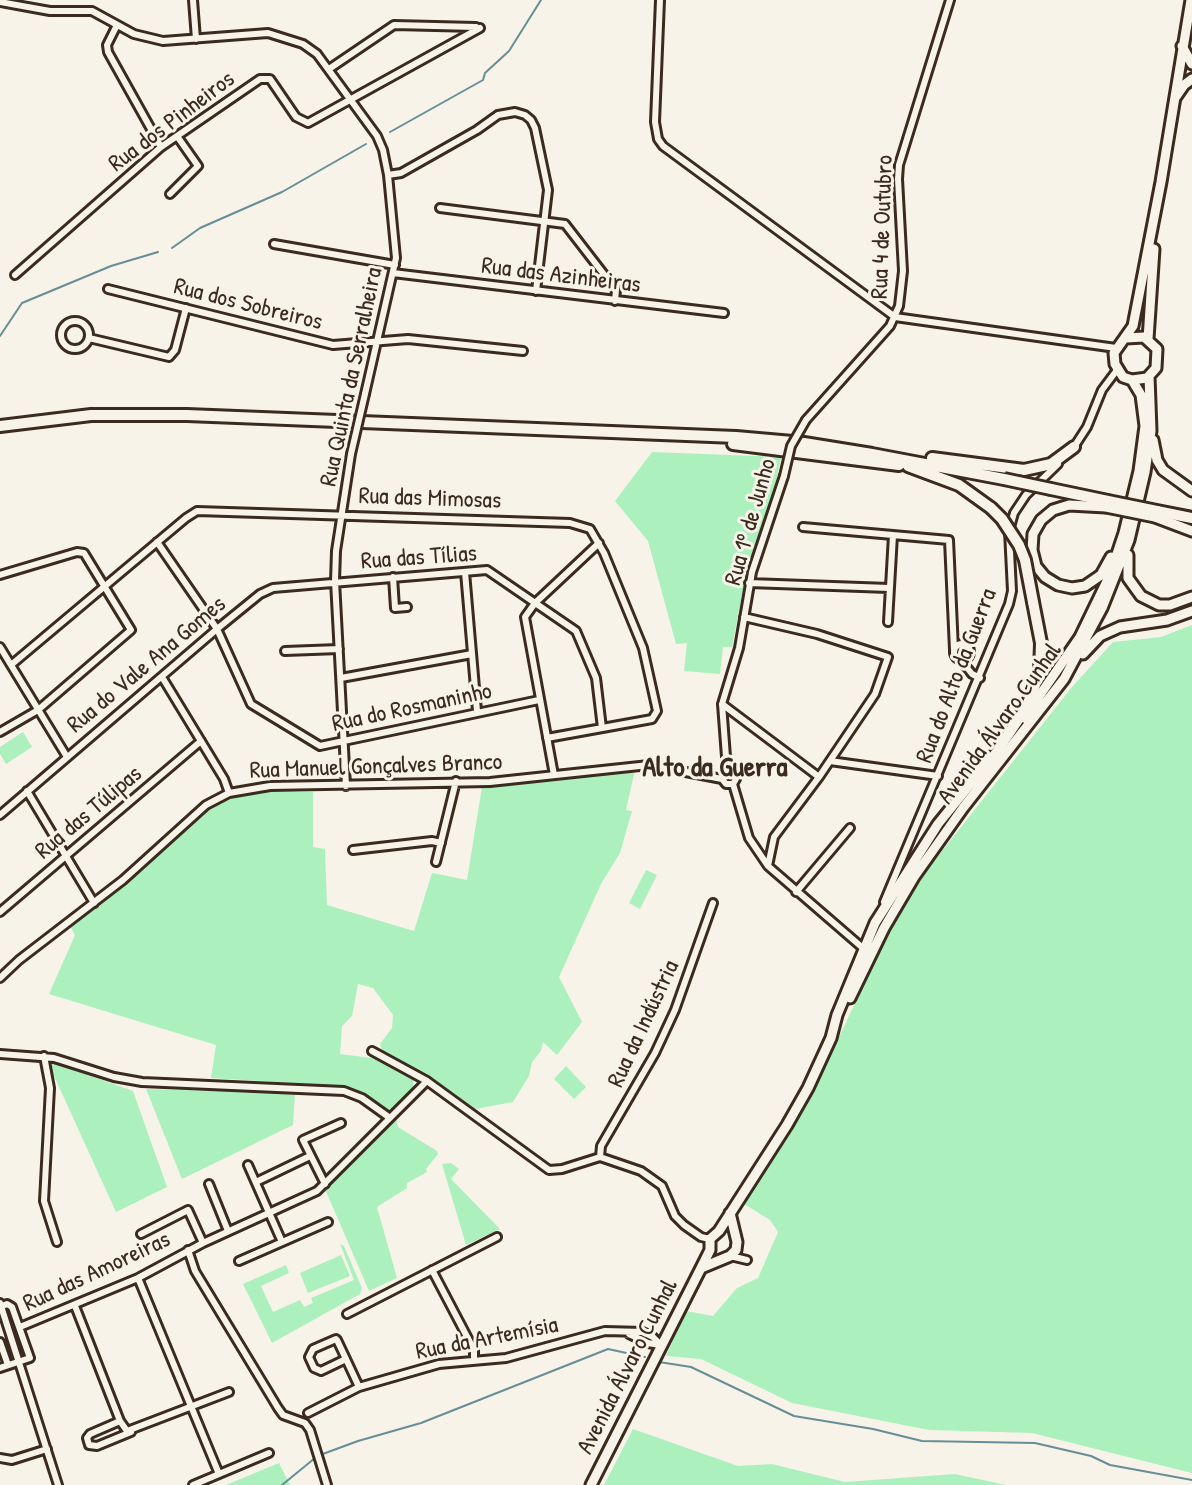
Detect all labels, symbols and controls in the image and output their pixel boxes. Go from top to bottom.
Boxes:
street label: Rua dos Pinheiros [103,65,241,179]
street label: Rua 4 de Outubro [866,155,900,299]
street label: Rua das Azinheiras [480,252,642,300]
street label: Rua Quinta da Serralheira [315,265,389,489]
street label: Rua dos Sobreiros [171,273,325,337]
street label: Rua 1º de Junho [719,455,783,589]
street label: Rua das Mimosas [358,482,502,516]
street label: Rua das Tílias [360,540,478,576]
street label: Rua do Alto da Guerra [911,585,1003,767]
street label: Rua do Vale Ana Gomes [62,590,232,740]
street label: Avenida Álvaro Cunhal [932,638,1068,810]
street label: Rua do Rosmaninho [330,677,494,739]
street label: Rua Manuel Gonçalves Branco [249,748,503,786]
district label: Alto da Guerra [642,752,788,786]
street label: Rua das Túlipas [30,760,148,866]
street label: Rua da Indústria [602,956,686,1092]
street label: Rua das Amoreiras [19,1225,175,1319]
street label: Avenida Álvaro Cunhal [571,1275,685,1459]
street label: Rua da Artemísia [413,1311,561,1367]

